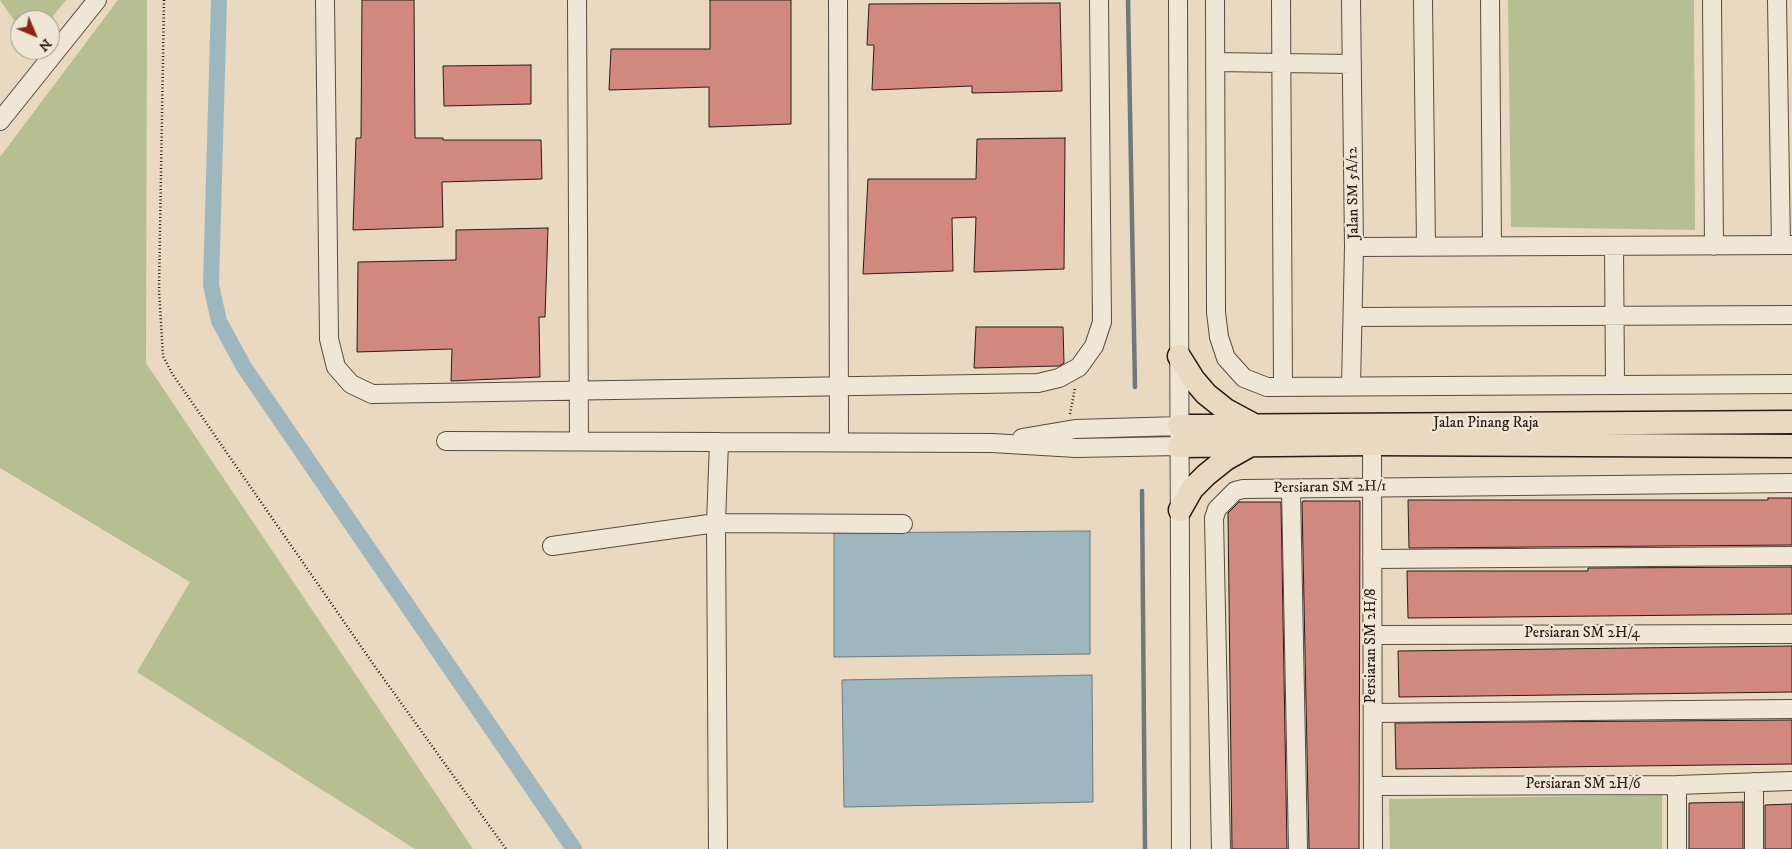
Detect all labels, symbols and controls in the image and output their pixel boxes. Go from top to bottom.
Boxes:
north arrow [10,10,60,60]
text: N [34,34,55,55]
street label: Jalan SM 5A/12 [1344,146,1364,240]
street label: Jalan Pinang Raja [1433,415,1539,433]
street label: Persiaran SM 2H/1 [1273,478,1387,498]
street label: Persiaran SM 2H/8 [1363,589,1381,703]
street label: Persiaran SM 2H/4 [1524,625,1640,643]
street label: Persiaran SM 2H/6 [1525,776,1641,794]

